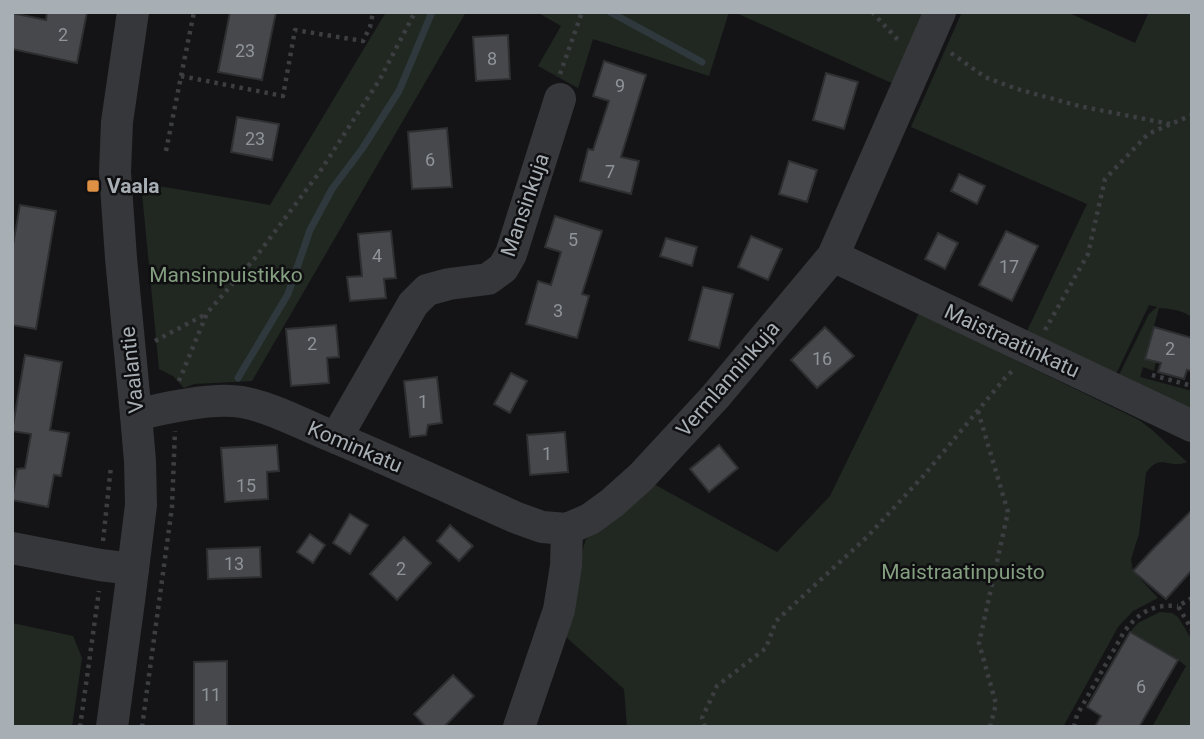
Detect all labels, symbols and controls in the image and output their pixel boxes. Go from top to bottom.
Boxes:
house number: 2 [58,24,68,45]
house number: 23 [235,40,255,61]
house number: 8 [487,48,497,69]
house number: 9 [615,75,625,96]
house number: 23 [245,128,265,149]
house number: 6 [425,149,435,170]
street label: Mansinkuja [496,150,554,260]
house number: 7 [605,161,615,182]
place label: Vaala [107,174,160,198]
marker: Vaala [85,178,101,194]
house number: 5 [568,229,578,250]
house number: 4 [372,245,382,266]
house number: 17 [999,256,1019,277]
park label: Mansinpuistikko [149,263,303,287]
street label: Maistraatinkatu [941,299,1083,383]
house number: 3 [553,300,563,321]
street label: Vermlanninkuja [671,317,785,441]
street label: Vaalantie [116,325,148,415]
house number: 2 [307,333,317,354]
house number: 2 [1165,338,1175,359]
house number: 16 [812,348,832,369]
house number: 1 [418,391,428,412]
street label: Kominkatu [304,416,406,478]
house number: 1 [542,443,552,464]
house number: 15 [236,475,256,496]
house number: 13 [224,553,244,574]
house number: 2 [396,558,406,579]
park label: Maistraatinpuisto [881,560,1045,584]
house number: 6 [1136,676,1146,697]
house number: 11 [201,684,221,705]

